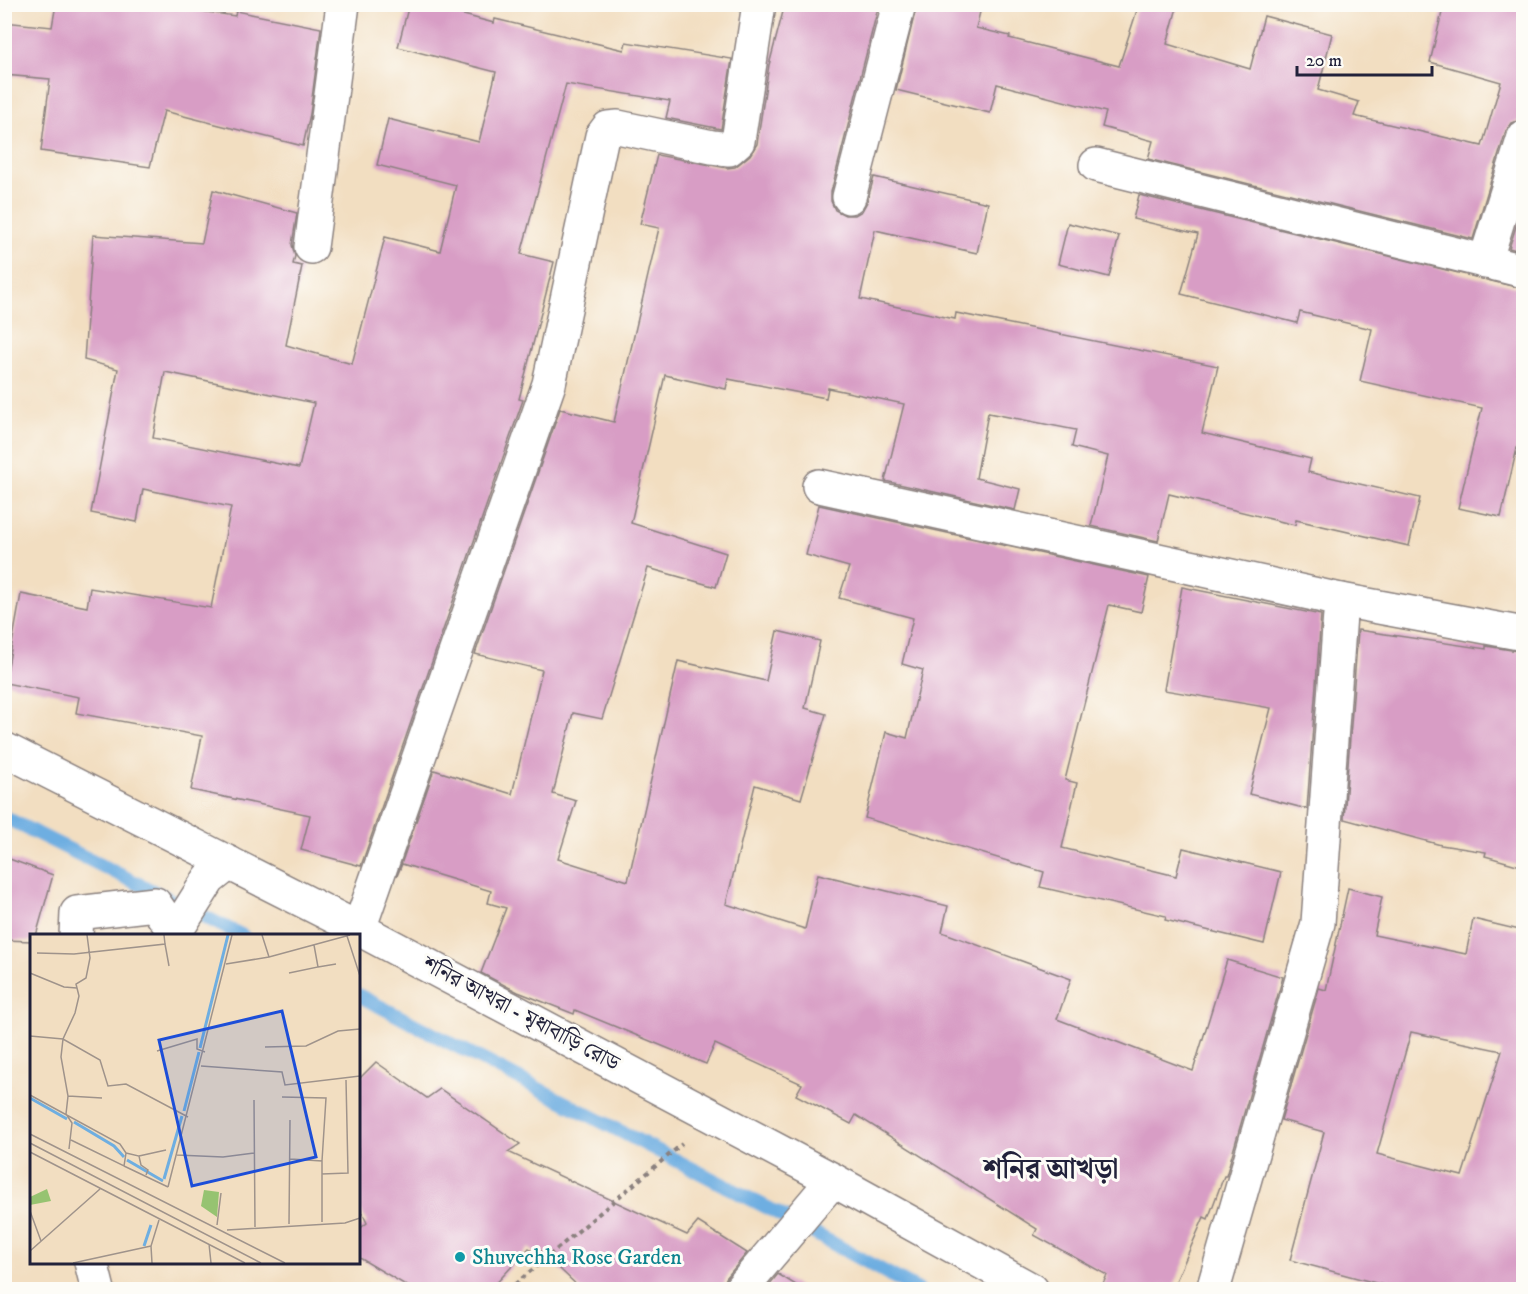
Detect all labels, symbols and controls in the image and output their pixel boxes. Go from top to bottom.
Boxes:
scale bar [1297,39,1432,77]
text: 20 m [1306,50,1342,72]
inset map [30,934,360,1264]
street label: শনির আখরা - মৃধাবাড়ি রোড [417,949,626,1078]
district label: শনির আখড়া [983,1151,1118,1187]
place label: Shuvechha Rose Garden [472,1244,682,1271]
marker: Shuvechha Rose Garden [453,1250,467,1264]

